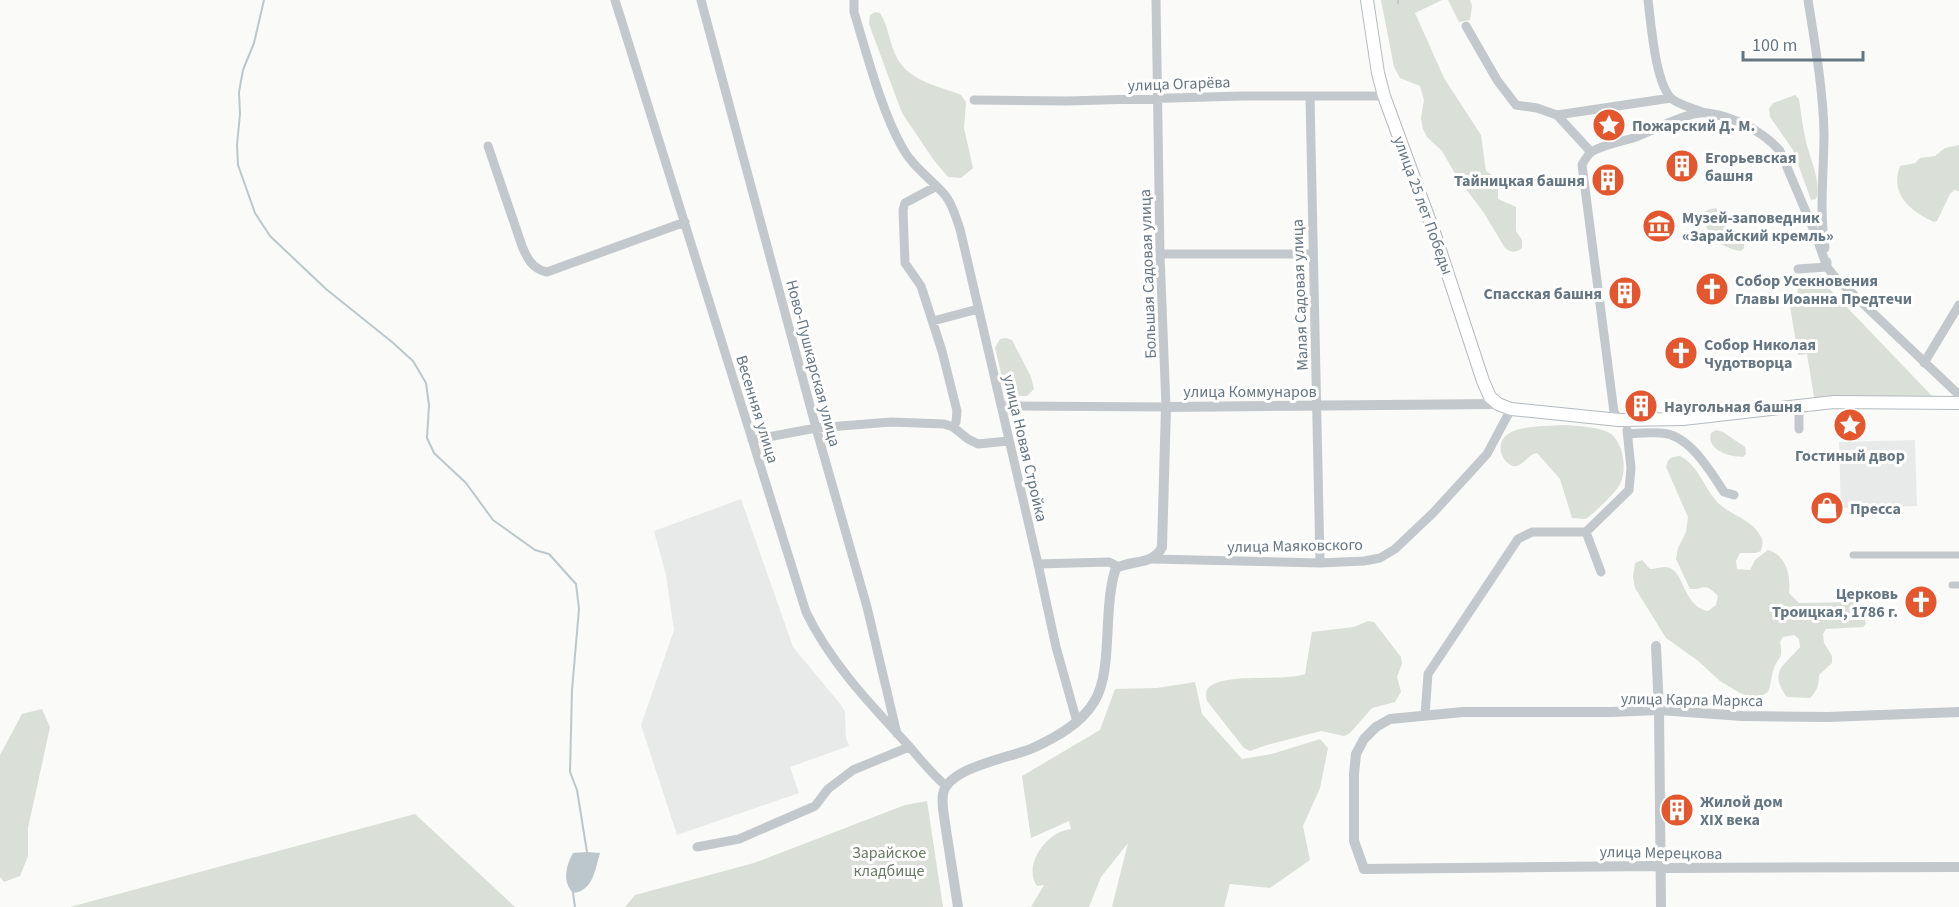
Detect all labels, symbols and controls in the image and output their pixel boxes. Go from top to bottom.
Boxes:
scale bar [1743,24,1863,62]
text: 100 m [1752,33,1797,58]
street label: улица Огарёва [1127,71,1231,97]
place icon: Пожарский Д. М. [1591,107,1627,143]
place label: Пожарский Д. М. [1632,115,1755,137]
street label: улица 25 лет Победы [1388,133,1458,278]
place label: Егорьевская башня [1705,147,1796,187]
building icon: Егорьевская башня [1664,148,1700,184]
building icon: Тайницкая башня [1590,162,1626,198]
place label: Тайницкая башня [1454,170,1585,192]
street label: Большая Садовая улица [1134,189,1162,359]
place label: Музей-заповедник «Зарайский кремль» [1682,207,1834,247]
museum icon: Музей-заповедник «Зарайский кремль» [1641,208,1677,244]
street label: Малая Садовая улица [1286,219,1314,371]
place label: Собор Усекновения Главы Иоанна Предтечи [1735,270,1912,310]
church icon: Собор Усекновения Главы Иоанна Предтечи [1694,271,1730,307]
building icon: Спасская башня [1607,275,1643,311]
street label: Ново-Пушкарская улица [780,277,846,449]
place label: Спасская башня [1483,283,1602,305]
place label: Собор Николая Чудотворца [1704,334,1816,374]
church icon: Собор Николая Чудотворца [1663,335,1699,371]
street label: Весенняя улица [730,353,784,466]
street label: улица Новая Стройка [997,372,1053,524]
street label: улица Коммунаров [1183,381,1317,403]
building icon: Наугольная башня [1623,388,1659,424]
place label: Наугольная башня [1664,396,1802,418]
place icon: Гостиный двор [1832,407,1868,443]
place label: Гостиный двор [1795,445,1905,467]
shop icon: Пресса [1809,490,1845,526]
place label: Пресса [1850,498,1901,520]
street label: улица Маяковского [1227,534,1363,558]
place label: Церковь Троицкая, 1786 г. [1772,583,1898,623]
church icon: Церковь Троицкая, 1786 г. [1903,584,1939,620]
street label: улица Карла Маркса [1621,688,1763,712]
place label: Жилой дом XIX века [1700,791,1783,831]
building icon: Жилой дом XIX века [1659,792,1695,828]
street label: улица Мерецкова [1599,841,1723,865]
park label: Зарайское кладбище [852,842,926,882]

